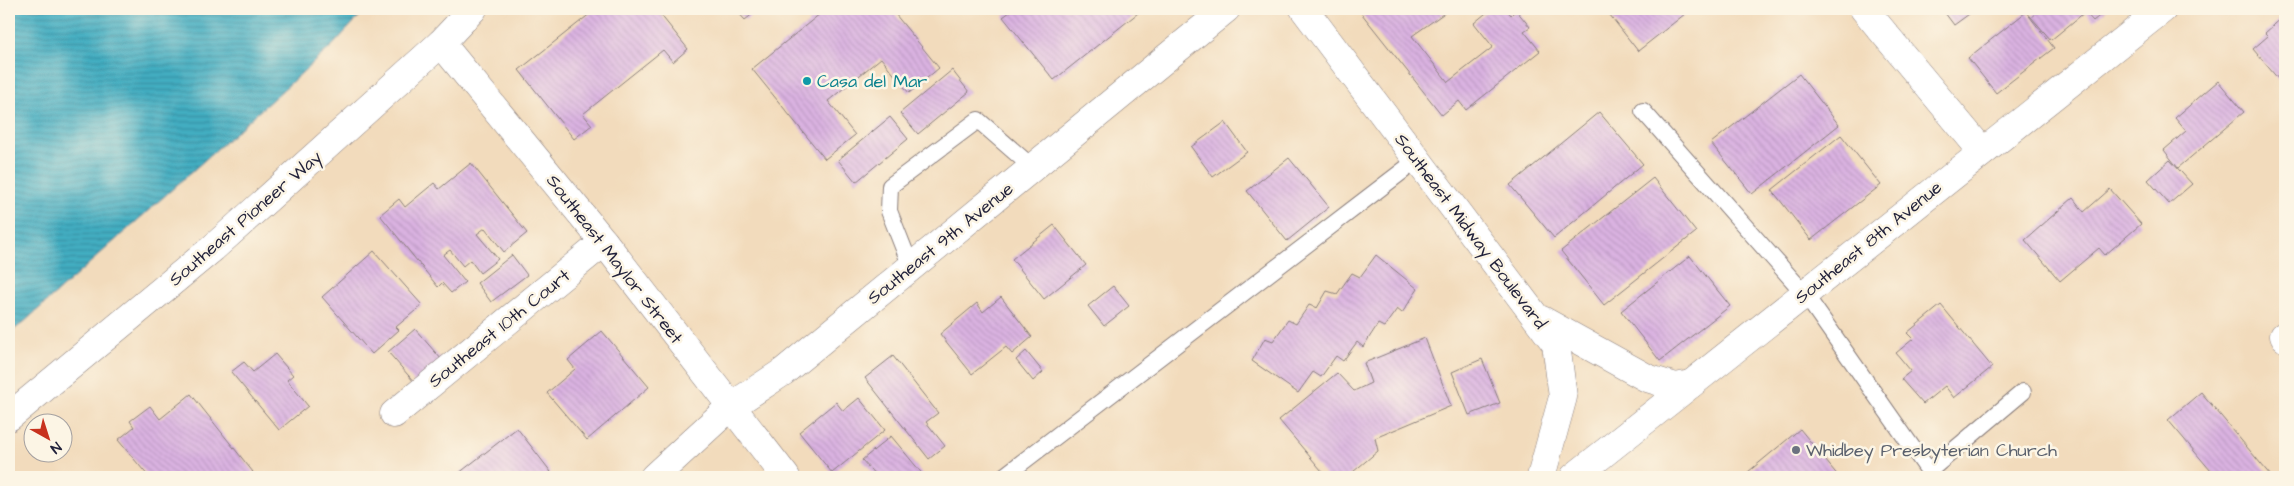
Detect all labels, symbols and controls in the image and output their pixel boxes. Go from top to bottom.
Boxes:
place label: Casa del Mar [817,69,927,94]
marker: Casa del Mar [801,75,813,87]
street label: Southeast Midway Boulevard [1388,128,1553,335]
street label: Southeast Pioneer Way [163,145,328,293]
street label: Southeast Maylor Street [540,169,689,351]
street label: Southeast 8th Avenue [1789,175,1947,310]
street label: Southeast 9th Avenue [862,176,1019,310]
street label: Southeast 10th Court [423,263,576,393]
north arrow [22,414,72,464]
text: N [46,437,65,458]
place label: Whidbey Presbyterian Church [1806,438,2057,464]
marker: Whidbey Presbyterian Church [1790,444,1802,456]

